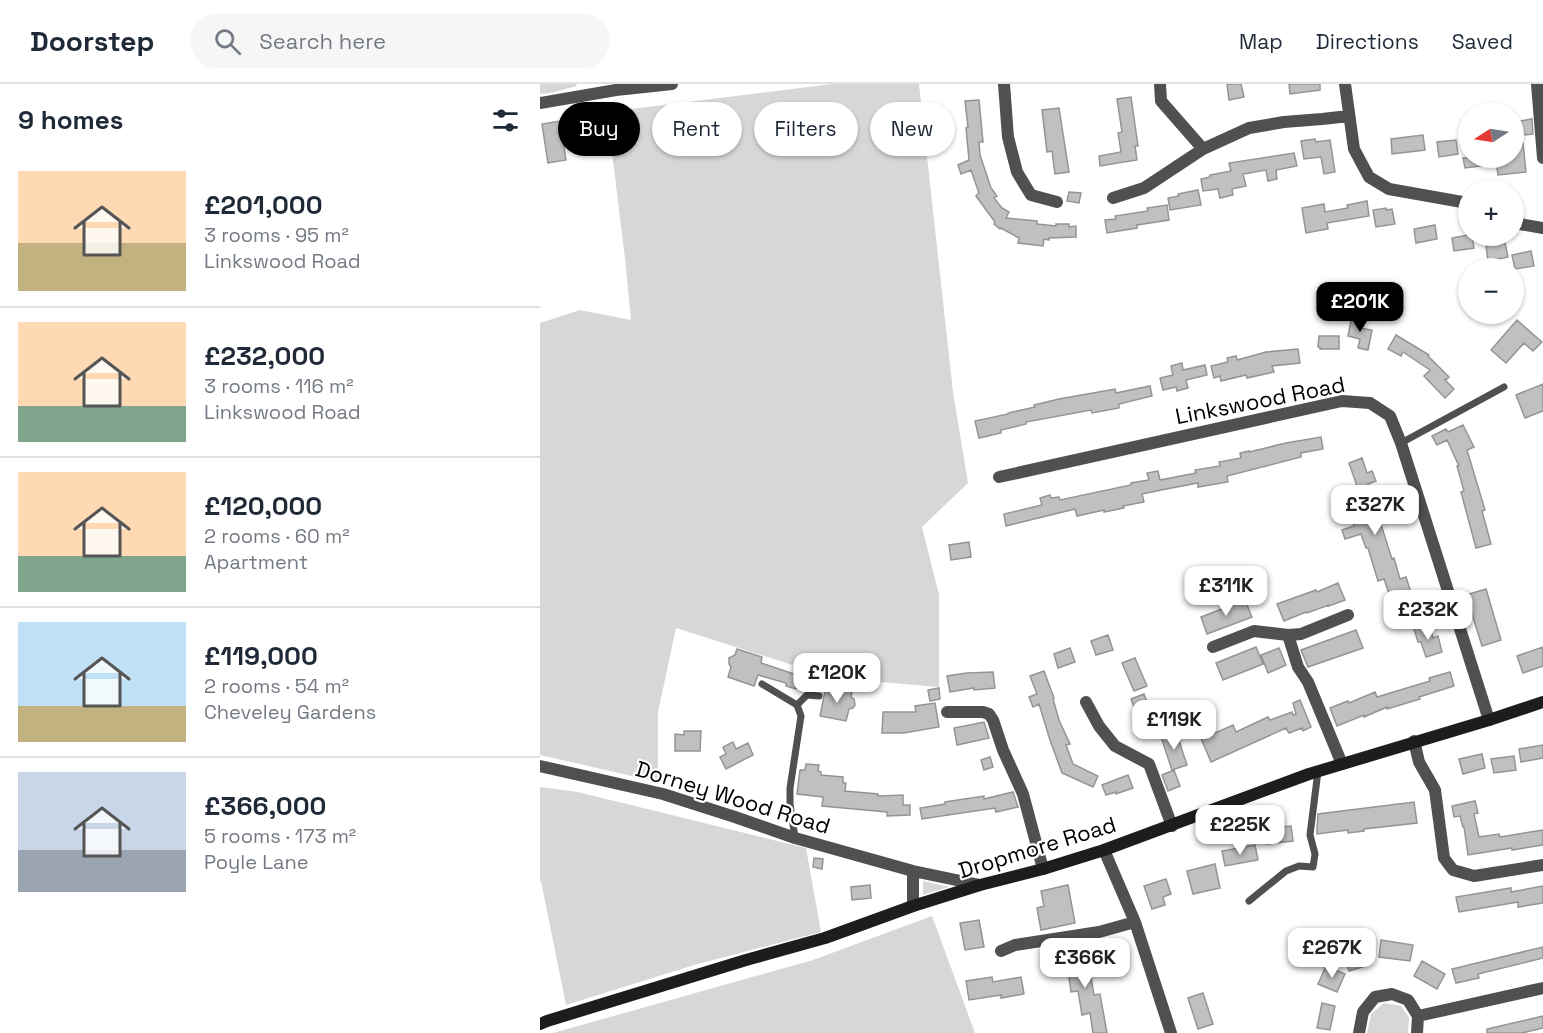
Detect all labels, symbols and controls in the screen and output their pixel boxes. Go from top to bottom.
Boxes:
search box [190,14,610,68]
text: Doorstep [30,23,154,59]
icon: search [211,25,244,58]
text: Search here [259,27,386,55]
text: Map [1239,28,1283,55]
text: Directions [1316,28,1419,55]
text: Saved [1452,28,1513,55]
chip: Buy [558,102,640,156]
chip: Rent [652,102,742,156]
chip: Filters [754,102,858,156]
chip: New [870,102,955,156]
north arrow [1458,102,1524,168]
map controls [1458,102,1524,324]
text: 9 homes [18,103,123,137]
icon: filters [489,104,522,137]
button: + [1458,180,1524,246]
text: £201,000 [204,188,323,222]
icon: home [66,195,138,267]
text: 3 rooms · 95 m² [204,222,349,248]
text: Linkswood Road [204,248,361,274]
button: − [1458,258,1524,324]
pin: £201K [1318,282,1402,333]
text: £201K [1330,288,1390,314]
text: £232,000 [204,339,325,373]
icon: home [66,346,138,418]
street label: Linkswood Road [1173,370,1347,430]
text: 3 rooms · 116 m² [204,373,354,399]
text: Linkswood Road [204,399,361,425]
pin: £327K [1333,485,1417,536]
text: £120,000 [204,489,322,523]
text: £327K [1345,491,1405,517]
icon: home [66,496,138,568]
text: 2 rooms · 60 m² [204,523,350,549]
text: Apartment [204,549,308,575]
pin: £311K [1184,566,1268,617]
text: £311K [1198,572,1254,598]
pin: £232K [1386,590,1470,641]
text: £232K [1397,596,1459,622]
text: £119,000 [204,639,318,673]
icon: home [66,646,138,718]
pin: £120K [795,653,879,704]
text: £120K [807,659,867,685]
text: 2 rooms · 54 m² [204,673,349,699]
text: Cheveley Gardens [204,699,376,725]
pin: £119K [1132,700,1216,751]
text: £119K [1146,706,1202,732]
street label: Dorney Wood Road [632,754,834,840]
text: £366,000 [204,789,326,823]
icon: home [66,796,138,868]
pin: £225K [1198,805,1282,856]
street label: Dropmore Road [955,810,1119,884]
text: £225K [1209,811,1271,837]
text: 5 rooms · 173 m² [204,823,356,849]
text: Poyle Lane [204,849,309,875]
pin: £267K [1290,928,1374,979]
text: £267K [1302,934,1362,960]
pin: £366K [1043,938,1127,989]
text: £366K [1054,944,1116,970]

